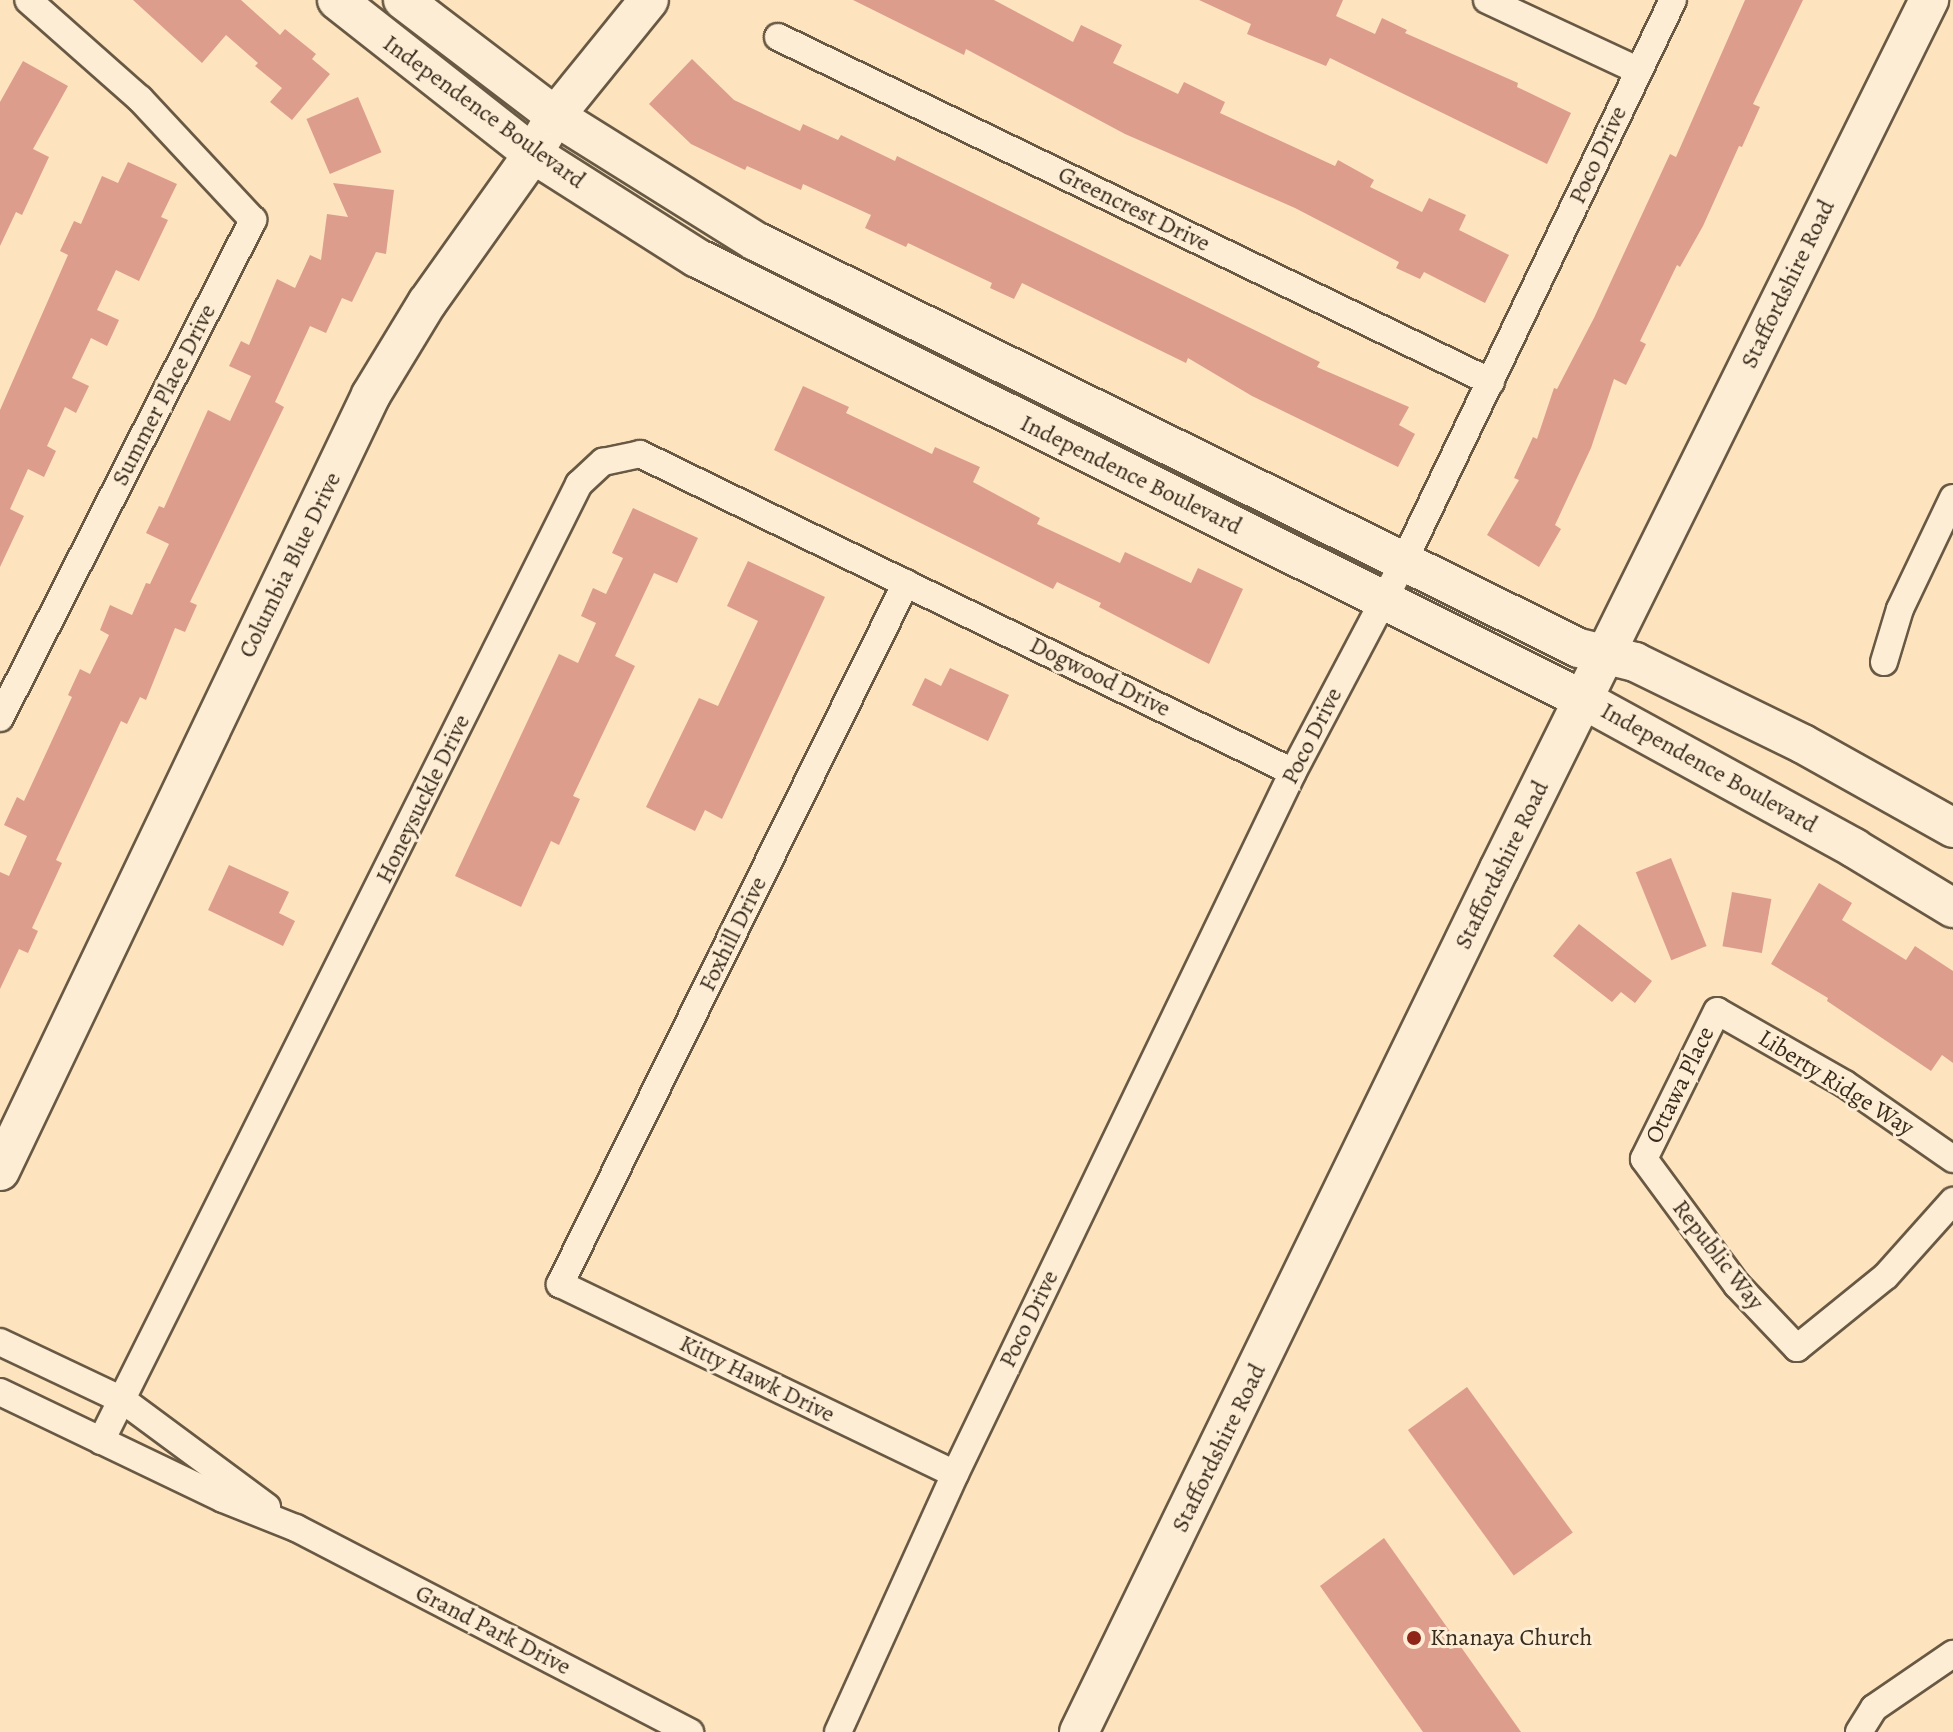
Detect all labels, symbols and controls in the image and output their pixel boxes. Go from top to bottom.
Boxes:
street label: Independence Boulevard [377,29,591,195]
street label: Poco Drive [1563,102,1633,208]
street label: Greencrest Drive [1053,160,1215,258]
street label: Staffordshire Road [1735,195,1841,373]
street label: Summer Place Drive [106,299,222,491]
street label: Independence Boulevard [1016,409,1246,541]
street label: Columbia Blue Drive [233,468,347,662]
street label: Dogwood Drive [1025,631,1175,723]
street label: Poco Drive [1275,683,1349,789]
street label: Independence Boulevard [1596,697,1822,839]
street label: Honeysuckle Drive [370,710,476,888]
street label: Staffordshire Road [1449,776,1555,954]
street label: Foxhill Drive [693,872,773,996]
street label: Ottawa Place [1639,1022,1721,1148]
street label: Liberty Ridge Way [1753,1024,1919,1142]
street label: Republic Way [1666,1194,1770,1316]
street label: Poco Drive [993,1266,1065,1372]
street label: Kitty Hawk Drive [675,1329,839,1429]
street label: Staffordshire Road [1166,1359,1272,1537]
street label: Grand Park Drive [411,1579,575,1681]
place label: Knanaya Church [1430,1624,1592,1652]
marker: Knanaya Church [1405,1629,1423,1647]

